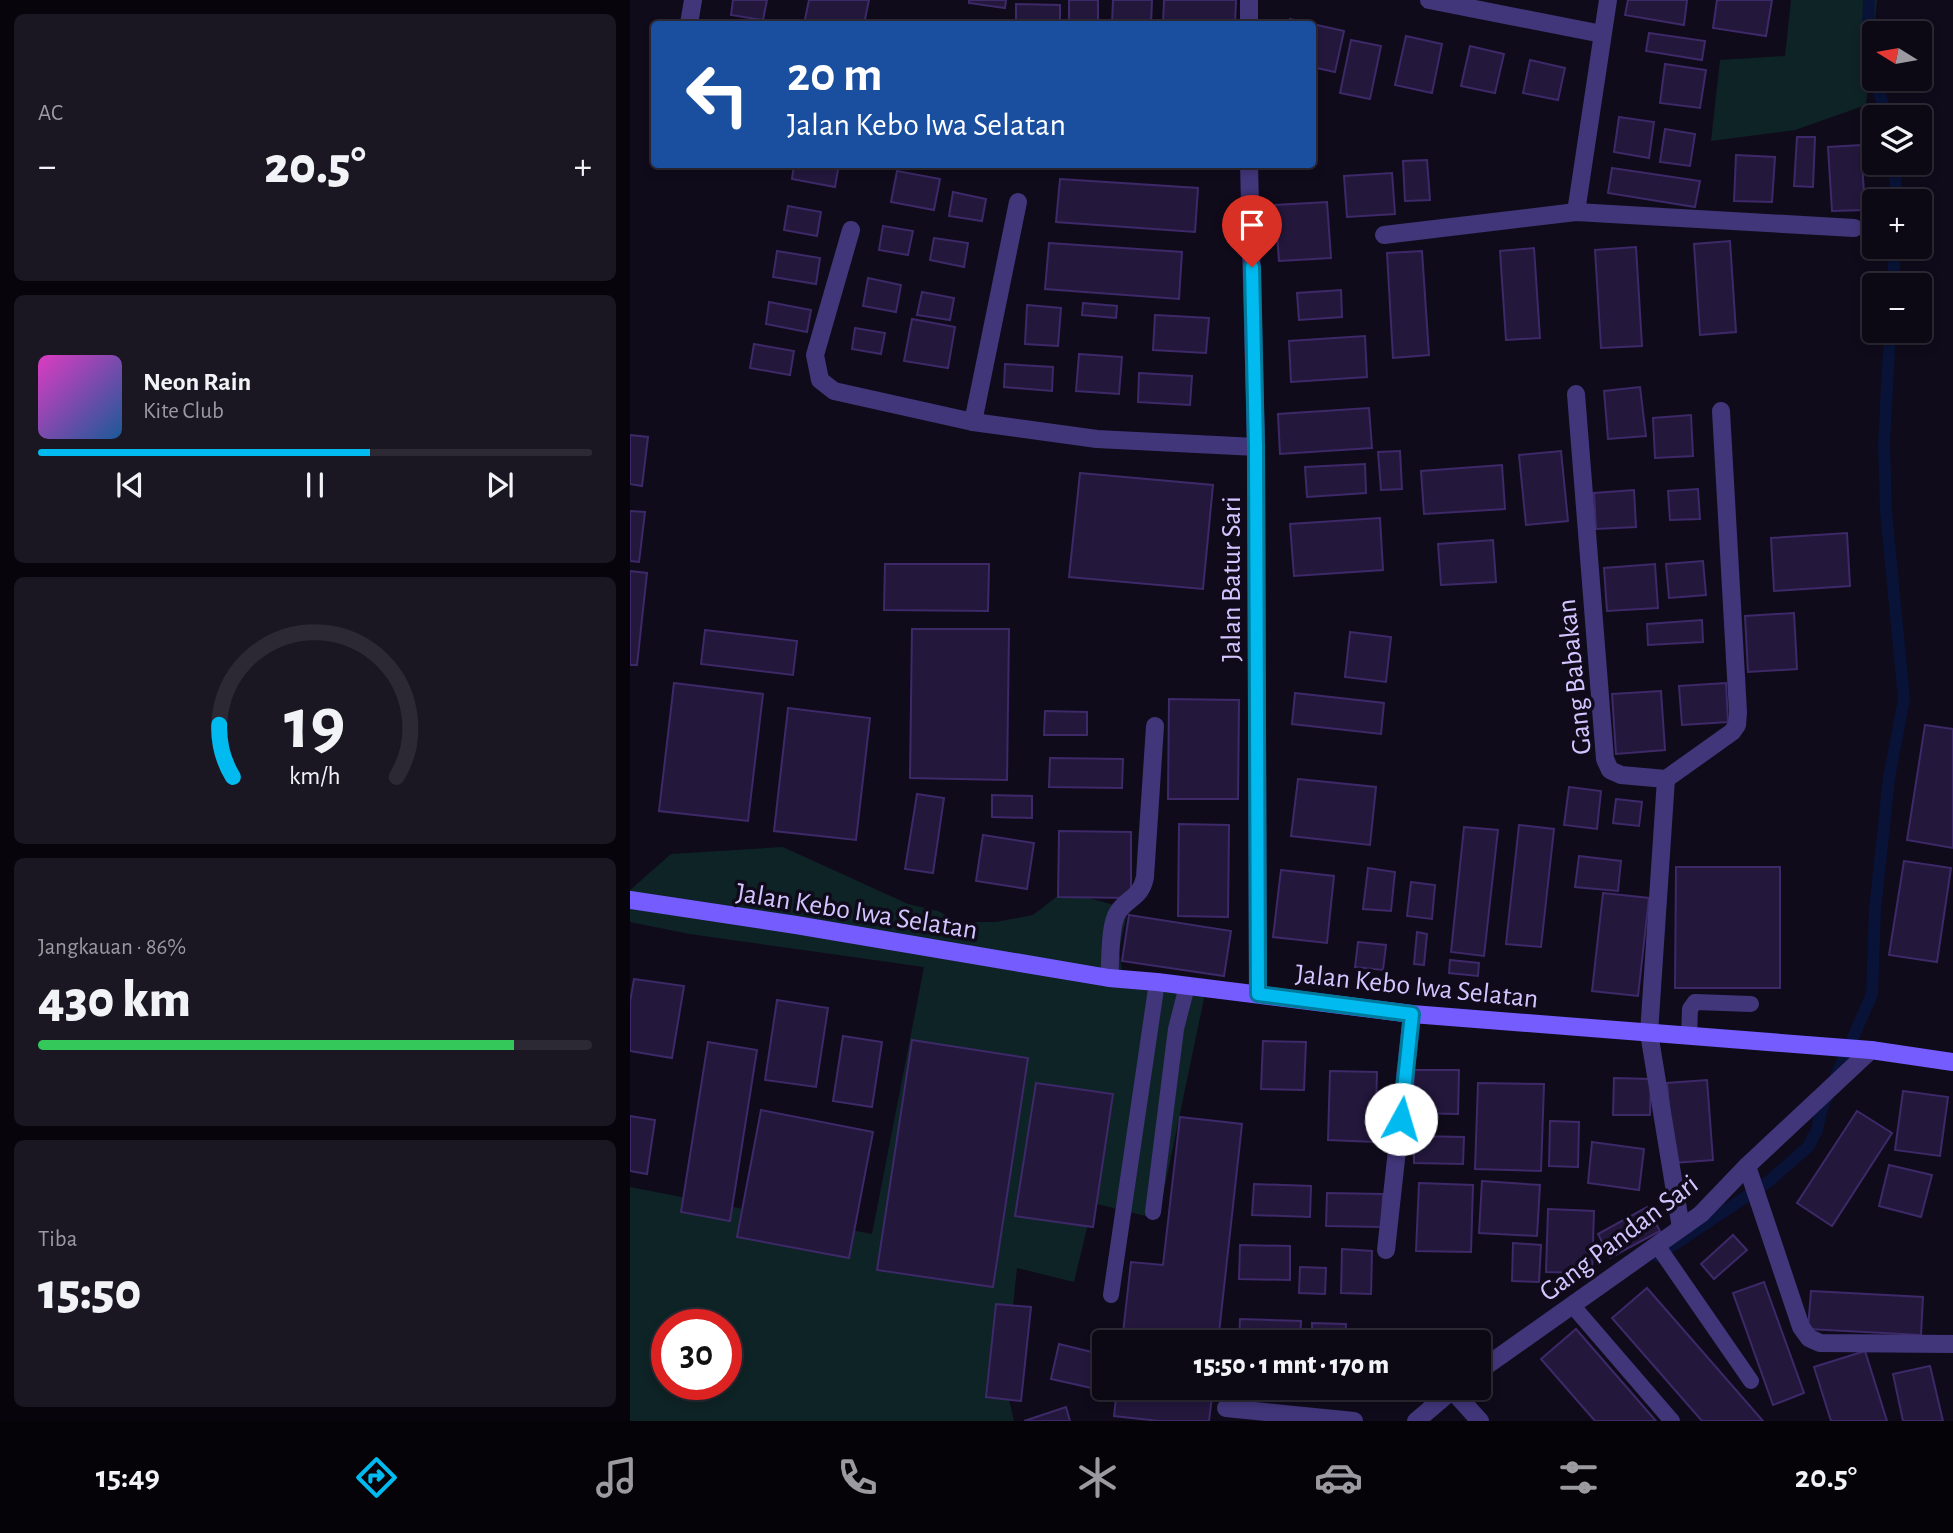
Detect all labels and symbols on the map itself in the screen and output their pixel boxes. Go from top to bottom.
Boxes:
north arrow [1862,21,1932,91]
pin [1222,195,1282,267]
street label: Jalan Batur Sari [1218,496,1246,662]
street label: Gang Babakan [1553,598,1597,756]
street label: Jalan Kebo Iwa Selatan [734,879,979,945]
street label: Jalan Kebo Iwa Selatan [1294,960,1540,1014]
position arrow [1364,1082,1438,1156]
street label: Gang Pandan Sari [1535,1170,1704,1307]
speed limit sign: 30 [651,1309,742,1400]

